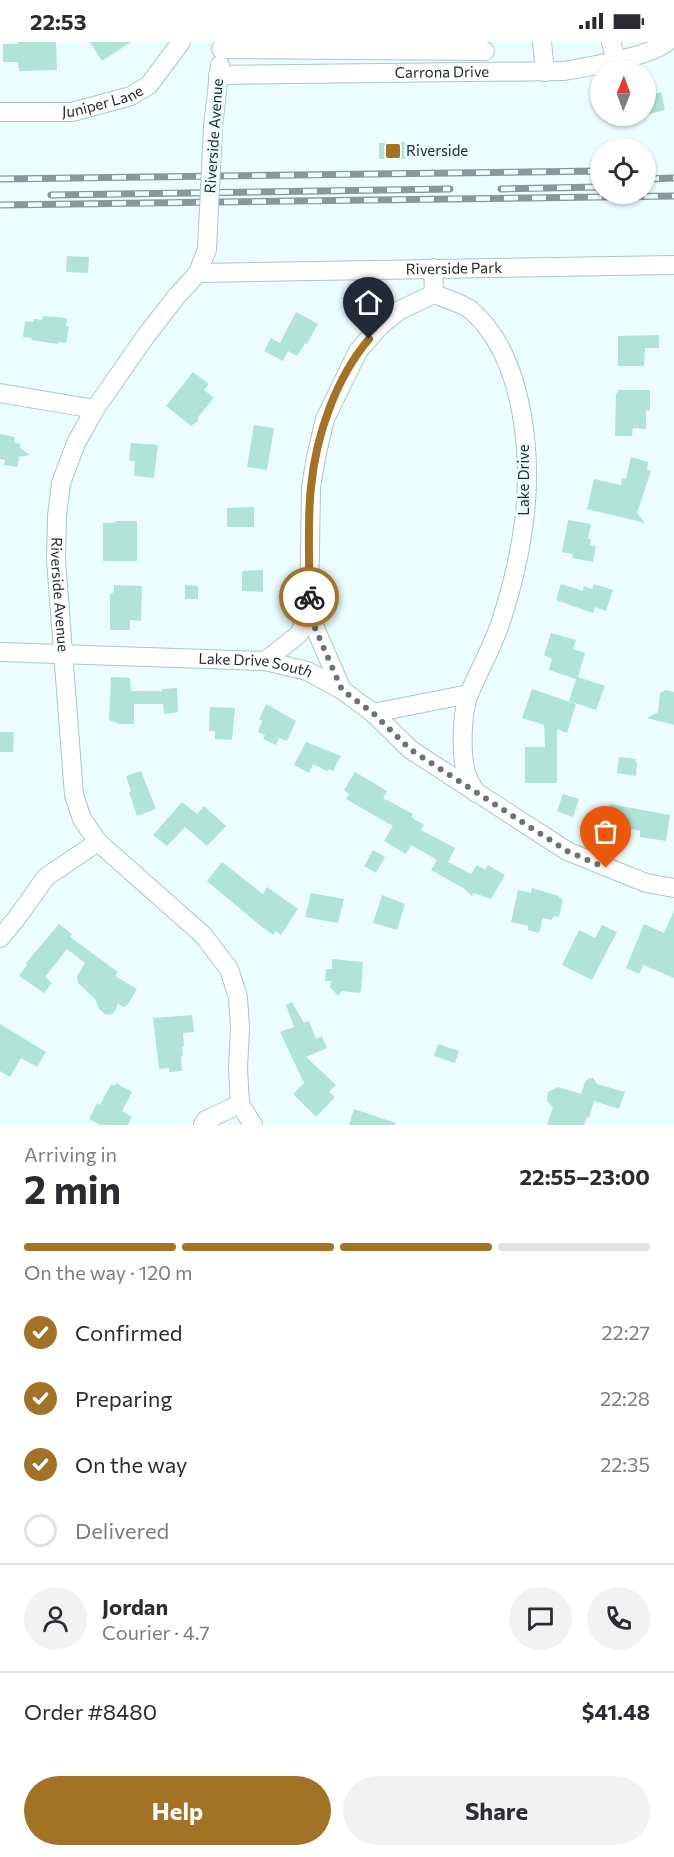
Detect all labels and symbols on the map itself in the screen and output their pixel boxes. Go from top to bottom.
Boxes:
north arrow [590,60,656,126]
street label: Carrona Drive [395,62,489,81]
street label: Riverside Avenue [200,78,226,194]
street label: Juniper Lane [62,81,146,120]
place label: Riverside [406,141,468,159]
marker: Riverside [384,142,402,160]
street label: Riverside Park [406,258,502,278]
pin [343,277,394,339]
street label: Lake Drive [514,444,532,516]
street label: Riverside Avenue [48,537,73,653]
courier [279,567,339,627]
street label: Lake Drive South [198,649,316,681]
pin [580,806,631,868]

